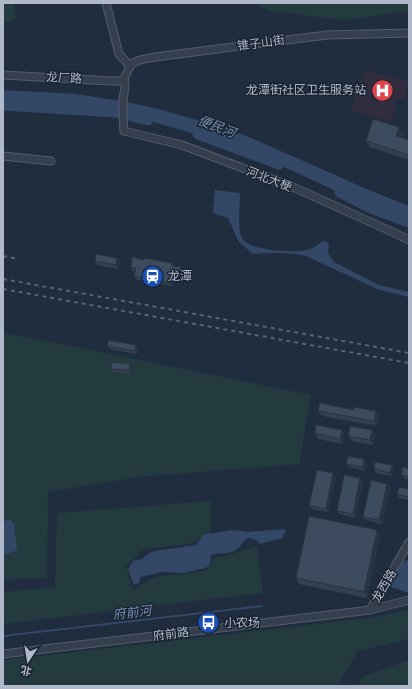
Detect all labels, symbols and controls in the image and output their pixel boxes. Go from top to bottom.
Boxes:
street label: 锥子山街 [236,32,286,53]
street label: 龙厂路 [46,69,82,86]
hospital icon: 龙潭街社区卫生服务站 [369,77,395,103]
place label: 龙潭街社区卫生服务站 [246,82,366,97]
water label: 便民河 [196,112,241,142]
street label: 河北大梗 [244,163,294,194]
station icon: 龙潭 [139,263,165,289]
place label: 龙潭 [168,268,192,283]
street label: 龙西路 [368,566,399,605]
water label: 府前河 [112,601,155,623]
bus stop icon: 小农场 [196,610,222,636]
place label: 小农场 [224,615,260,630]
street label: 府前路 [152,624,190,643]
north arrow [8,641,48,681]
text: 北 [19,663,33,679]

